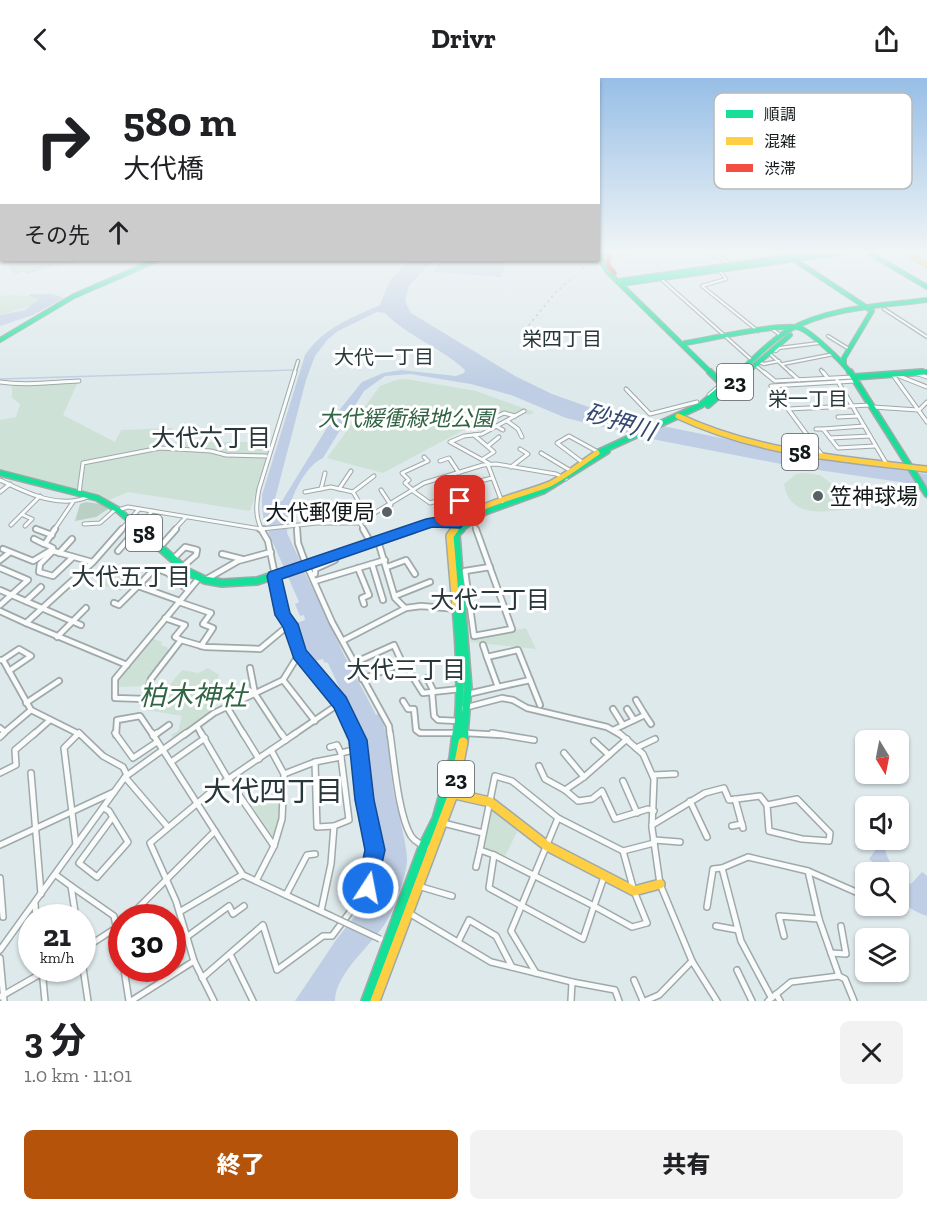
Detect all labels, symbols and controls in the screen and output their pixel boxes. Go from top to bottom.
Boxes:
icon: back [24,23,57,56]
text: Drivr [431,23,496,55]
icon: share [870,23,903,56]
legend [714,93,912,189]
text: 580 m [123,96,236,147]
icon: right [24,102,102,180]
text: 順調 [764,105,796,124]
text: 混雑 [764,132,796,151]
text: 大代橋 [123,153,204,185]
text: 渋滞 [764,159,796,178]
icon: ahead [102,216,135,249]
text: その先 [24,222,90,249]
district label: 栄四丁目 [522,327,602,351]
district label: 大代一丁目 [334,345,434,369]
road number: 23 [717,364,753,400]
district label: 栄一丁目 [768,387,848,411]
water label: 砂押川 [581,397,662,447]
park label: 大代緩衝緑地公園 [318,405,497,432]
district label: 大代六丁目 [151,423,271,452]
road number: 58 [782,434,818,470]
pin [434,475,485,526]
place label: 笠神球場 [830,483,918,510]
icon: arrive [443,484,476,517]
marker: 笠神球場 [811,489,825,503]
place label: 大代郵便局 [265,499,375,526]
marker: 大代郵便局 [380,505,394,519]
road number: 58 [126,515,162,551]
district label: 大代五丁目 [71,562,191,591]
district label: 大代二丁目 [430,585,550,614]
district label: 大代三丁目 [346,655,466,684]
park label: 柏木神社 [139,680,250,712]
north arrow [855,730,909,784]
map controls [855,730,909,982]
road number: 23 [438,761,474,797]
district label: 大代四丁目 [203,775,343,808]
button: sound [855,796,909,850]
position arrow [336,856,400,920]
button: search [855,862,909,916]
speed limit sign: 30 [108,904,186,982]
text: 21 [43,918,71,954]
button: layers [855,928,909,982]
text: km/h [40,949,74,967]
text: 3 分 [24,1019,86,1062]
button: close [840,1021,903,1084]
text: 1.0 km · 11:01 [24,1063,132,1087]
button: 終了 [24,1130,458,1199]
button: 共有 [470,1130,903,1199]

